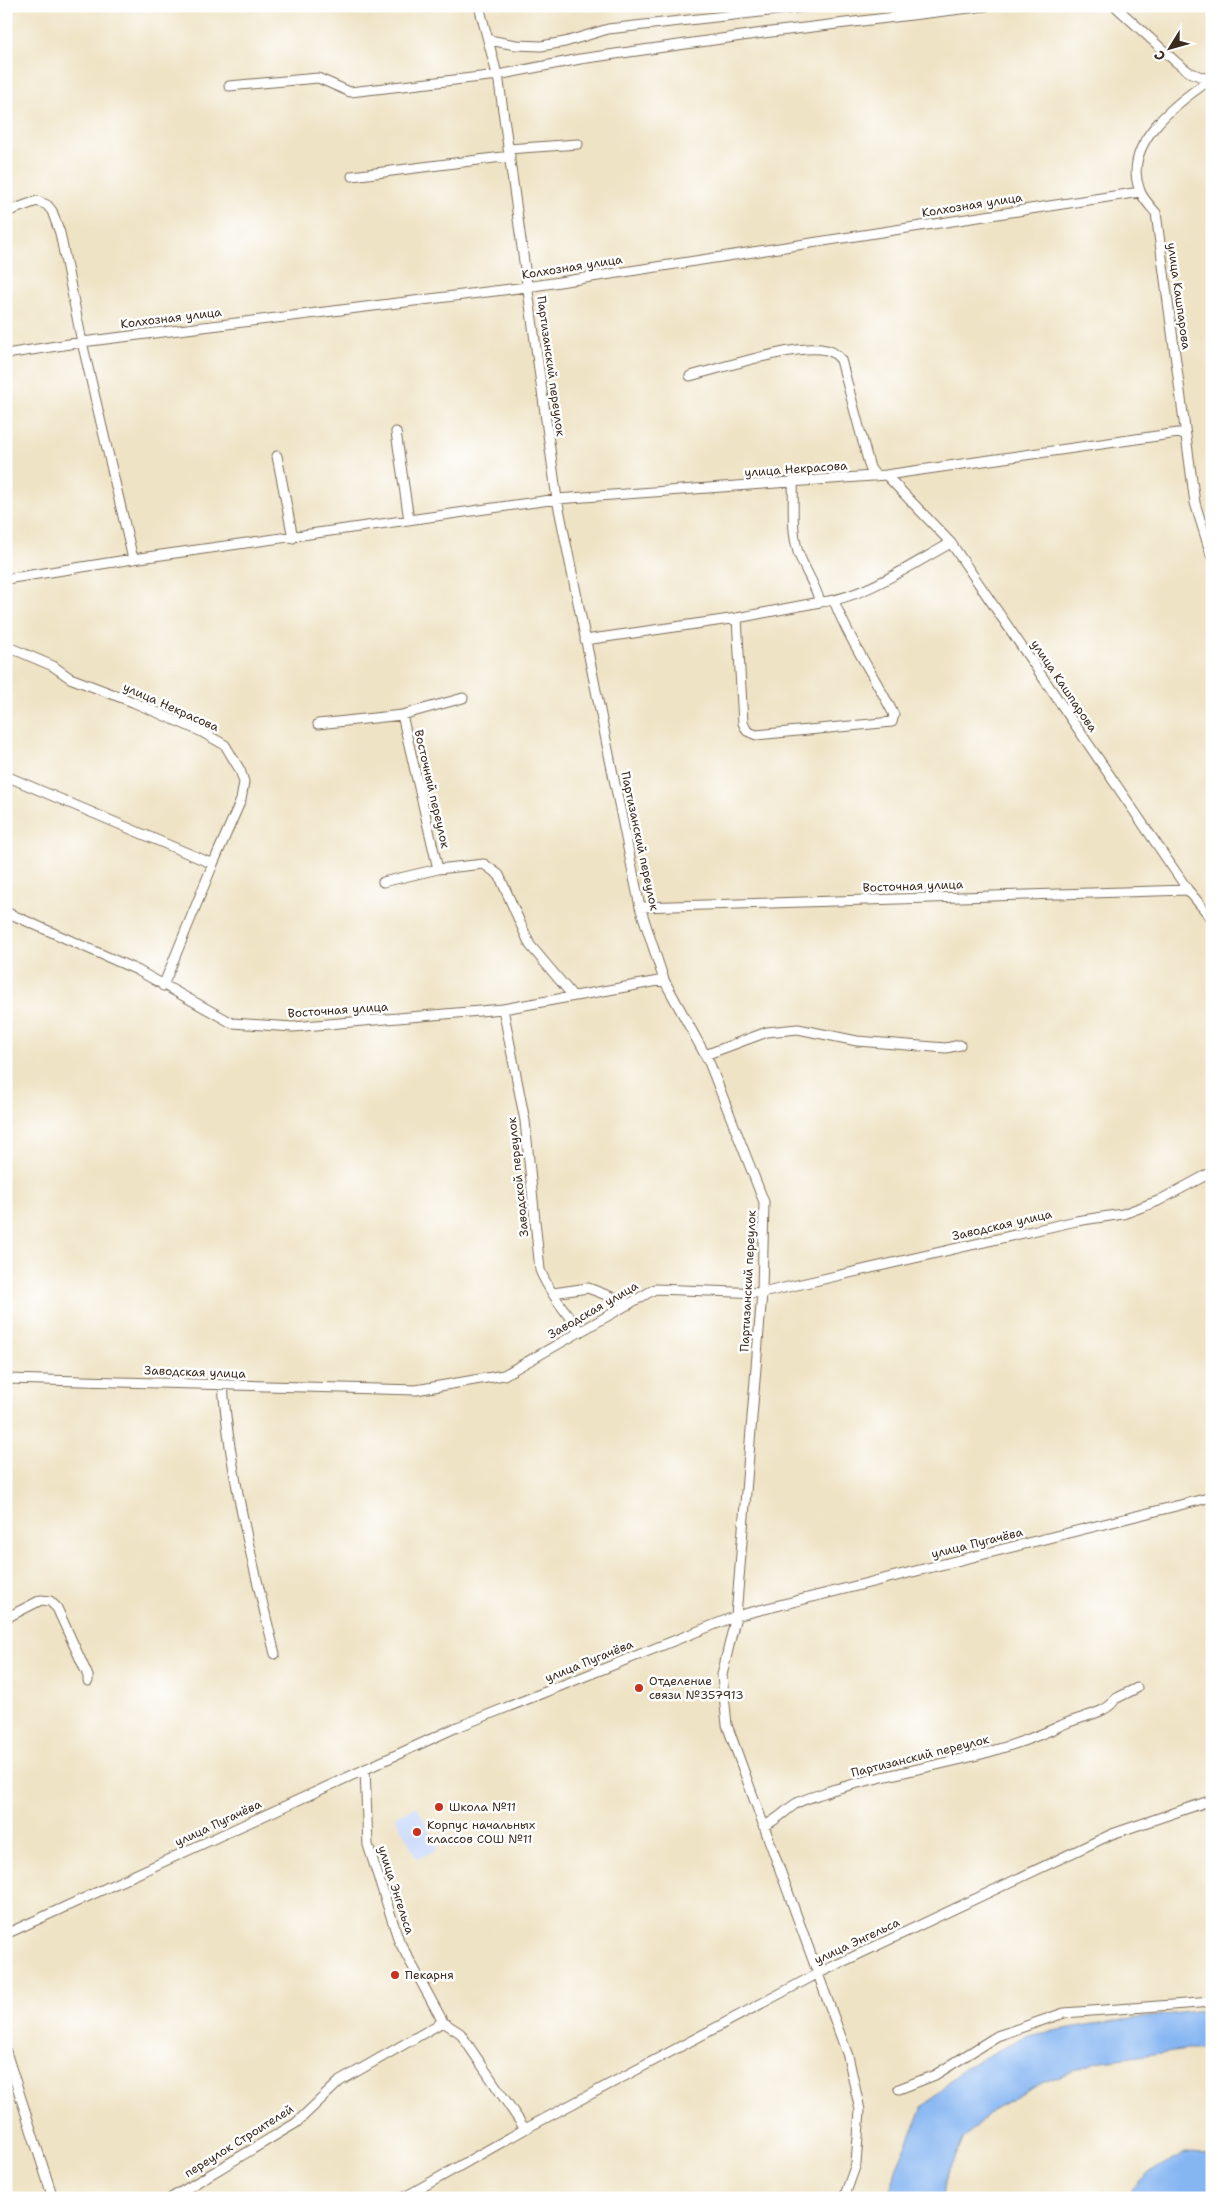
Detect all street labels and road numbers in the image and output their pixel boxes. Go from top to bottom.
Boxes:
street label: Колхозная улица [921,189,1024,221]
street label: улица Кашпарова [1164,241,1194,351]
street label: Колхозная улица [521,251,624,283]
street label: Партизанский переулок [533,295,569,438]
street label: Колхозная улица [120,304,223,332]
street label: улица Некрасова [744,457,849,481]
street label: улица Кашпарова [1027,637,1101,736]
street label: улица Некрасова [121,679,222,735]
street label: Восточный переулок [411,728,454,850]
street label: Партизанский переулок [617,770,663,913]
street label: Восточная улица [862,876,964,896]
street label: Восточная улица [287,998,389,1021]
street label: Заводской переулок [504,1116,532,1238]
street label: Заводская улица [951,1206,1054,1244]
street label: Партизанский переулок [736,1209,760,1352]
street label: Заводская улица [545,1277,641,1342]
street label: Заводская улица [144,1362,247,1382]
street label: улица Пугачёва [930,1524,1025,1562]
street label: улица Пугачёва [543,1636,636,1686]
street label: Партизанский переулок [849,1731,991,1781]
street label: улица Пугачёва [172,1796,264,1850]
street label: улица Энгельса [374,1844,418,1937]
street label: улица Энгельса [812,1914,903,1968]
street label: переулок Строителей [181,2101,297,2181]

